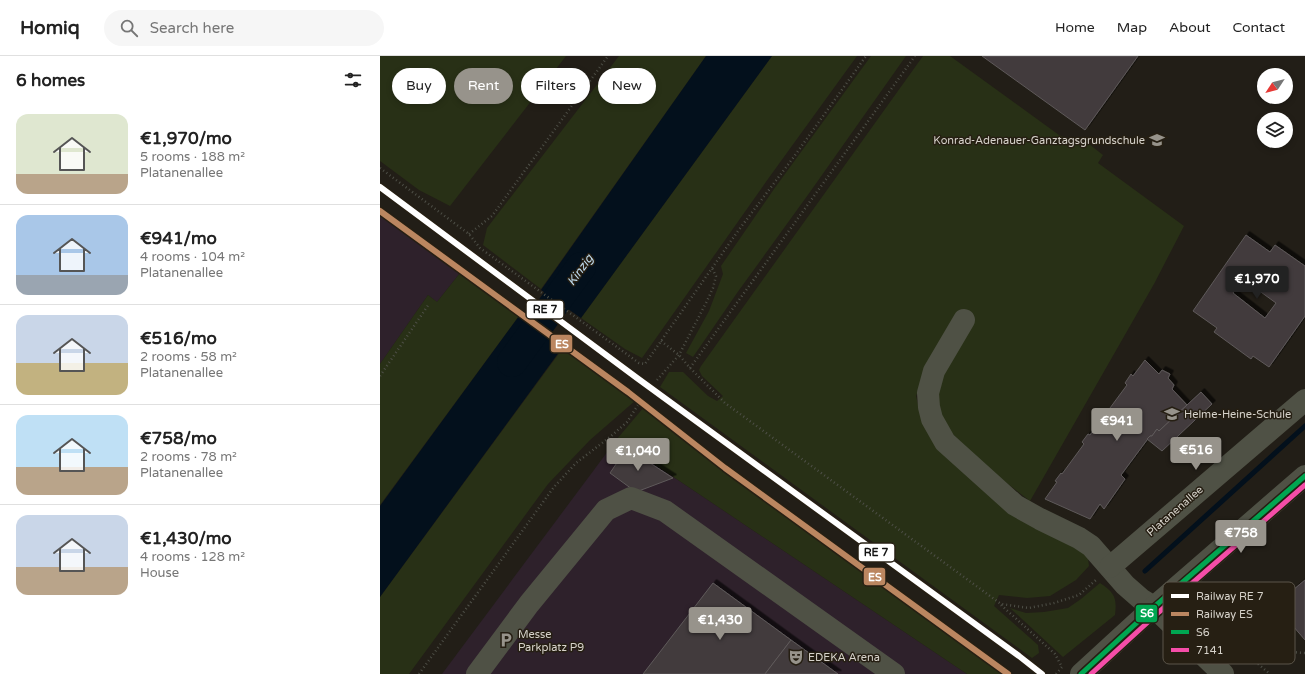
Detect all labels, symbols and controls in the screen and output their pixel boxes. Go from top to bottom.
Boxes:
search box [104,10,384,46]
text: Homiq [20,17,80,39]
icon: search [118,17,140,39]
text: Search here [150,19,234,37]
text: Home [1055,19,1095,36]
text: Map [1117,19,1147,36]
text: About [1169,19,1211,36]
text: Contact [1233,19,1285,36]
chip: Buy [392,68,446,104]
chip: Rent [454,68,513,104]
chip: Filters [521,68,590,104]
chip: New [598,68,656,104]
north arrow [1257,68,1293,104]
map controls [1257,68,1293,148]
icon: filters [342,69,364,91]
text: 6 homes [16,70,85,91]
button: layers [1257,112,1293,148]
text: €1,970/mo [140,128,232,149]
icon: home [48,130,96,178]
school or university icon: Konrad-Adenauer-Ganztagsgrundschule [1148,131,1166,149]
place label: Konrad-Adenauer-Ganztagsgrundschule [933,134,1145,147]
text: 5 rooms · 188 m² [140,149,245,165]
text: Platanenallee [140,165,223,181]
text: €941/mo [140,228,217,249]
icon: home [48,231,96,279]
text: 4 rooms · 104 m² [140,249,245,265]
water label: Kinzig [564,251,597,288]
text: Platanenallee [140,265,223,281]
pin: €1,970 [1224,266,1290,300]
text: €1,970 [1235,271,1279,287]
line badge: RE 7 [526,300,564,319]
text: RE 7 [533,303,557,316]
text: €516/mo [140,328,217,349]
icon: home [48,331,96,379]
line badge: ES [550,334,573,353]
text: ES [555,338,569,351]
text: 2 rooms · 58 m² [140,349,237,365]
text: Platanenallee [140,365,223,381]
school or university icon: Helme-Heine-Schule [1163,405,1181,423]
pin: €941 [1093,408,1141,442]
place label: Helme-Heine-Schule [1184,408,1291,421]
text: €941 [1100,413,1134,429]
text: €758/mo [140,428,217,449]
icon: home [48,431,96,479]
pin: €516 [1172,437,1220,471]
pin: €1,040 [605,438,671,472]
text: €516 [1179,442,1213,458]
text: €1,040 [616,443,660,459]
text: 2 rooms · 78 m² [140,449,237,465]
text: Platanenallee [140,465,223,481]
street label: Platanenallee [1144,483,1206,539]
pin: €758 [1217,520,1265,554]
text: €758 [1224,525,1258,541]
text: €1,430/mo [140,528,232,549]
icon: home [48,531,96,579]
line badge: RE 7 [858,543,895,562]
text: RE 7 [864,546,888,559]
text: 4 rooms · 128 m² [140,549,245,565]
text: House [140,565,179,581]
line badge: ES [863,567,886,586]
text: ES [868,571,882,584]
legend [1163,582,1295,664]
text: Railway RE 7 [1196,590,1264,603]
line badge: S6 [1135,604,1158,623]
pin: €1,430 [687,607,753,641]
text: S6 [1140,607,1154,620]
text: Railway ES [1196,608,1253,621]
text: €1,430 [698,612,742,628]
text: S6 [1196,626,1210,639]
place label: Messe Parkplatz P9 [518,628,584,654]
parking icon: Messe Parkplatz P9 [497,631,515,649]
text: 7141 [1196,644,1224,657]
theatre icon: EDEKA Arena [787,648,805,666]
place label: EDEKA Arena [808,651,880,664]

